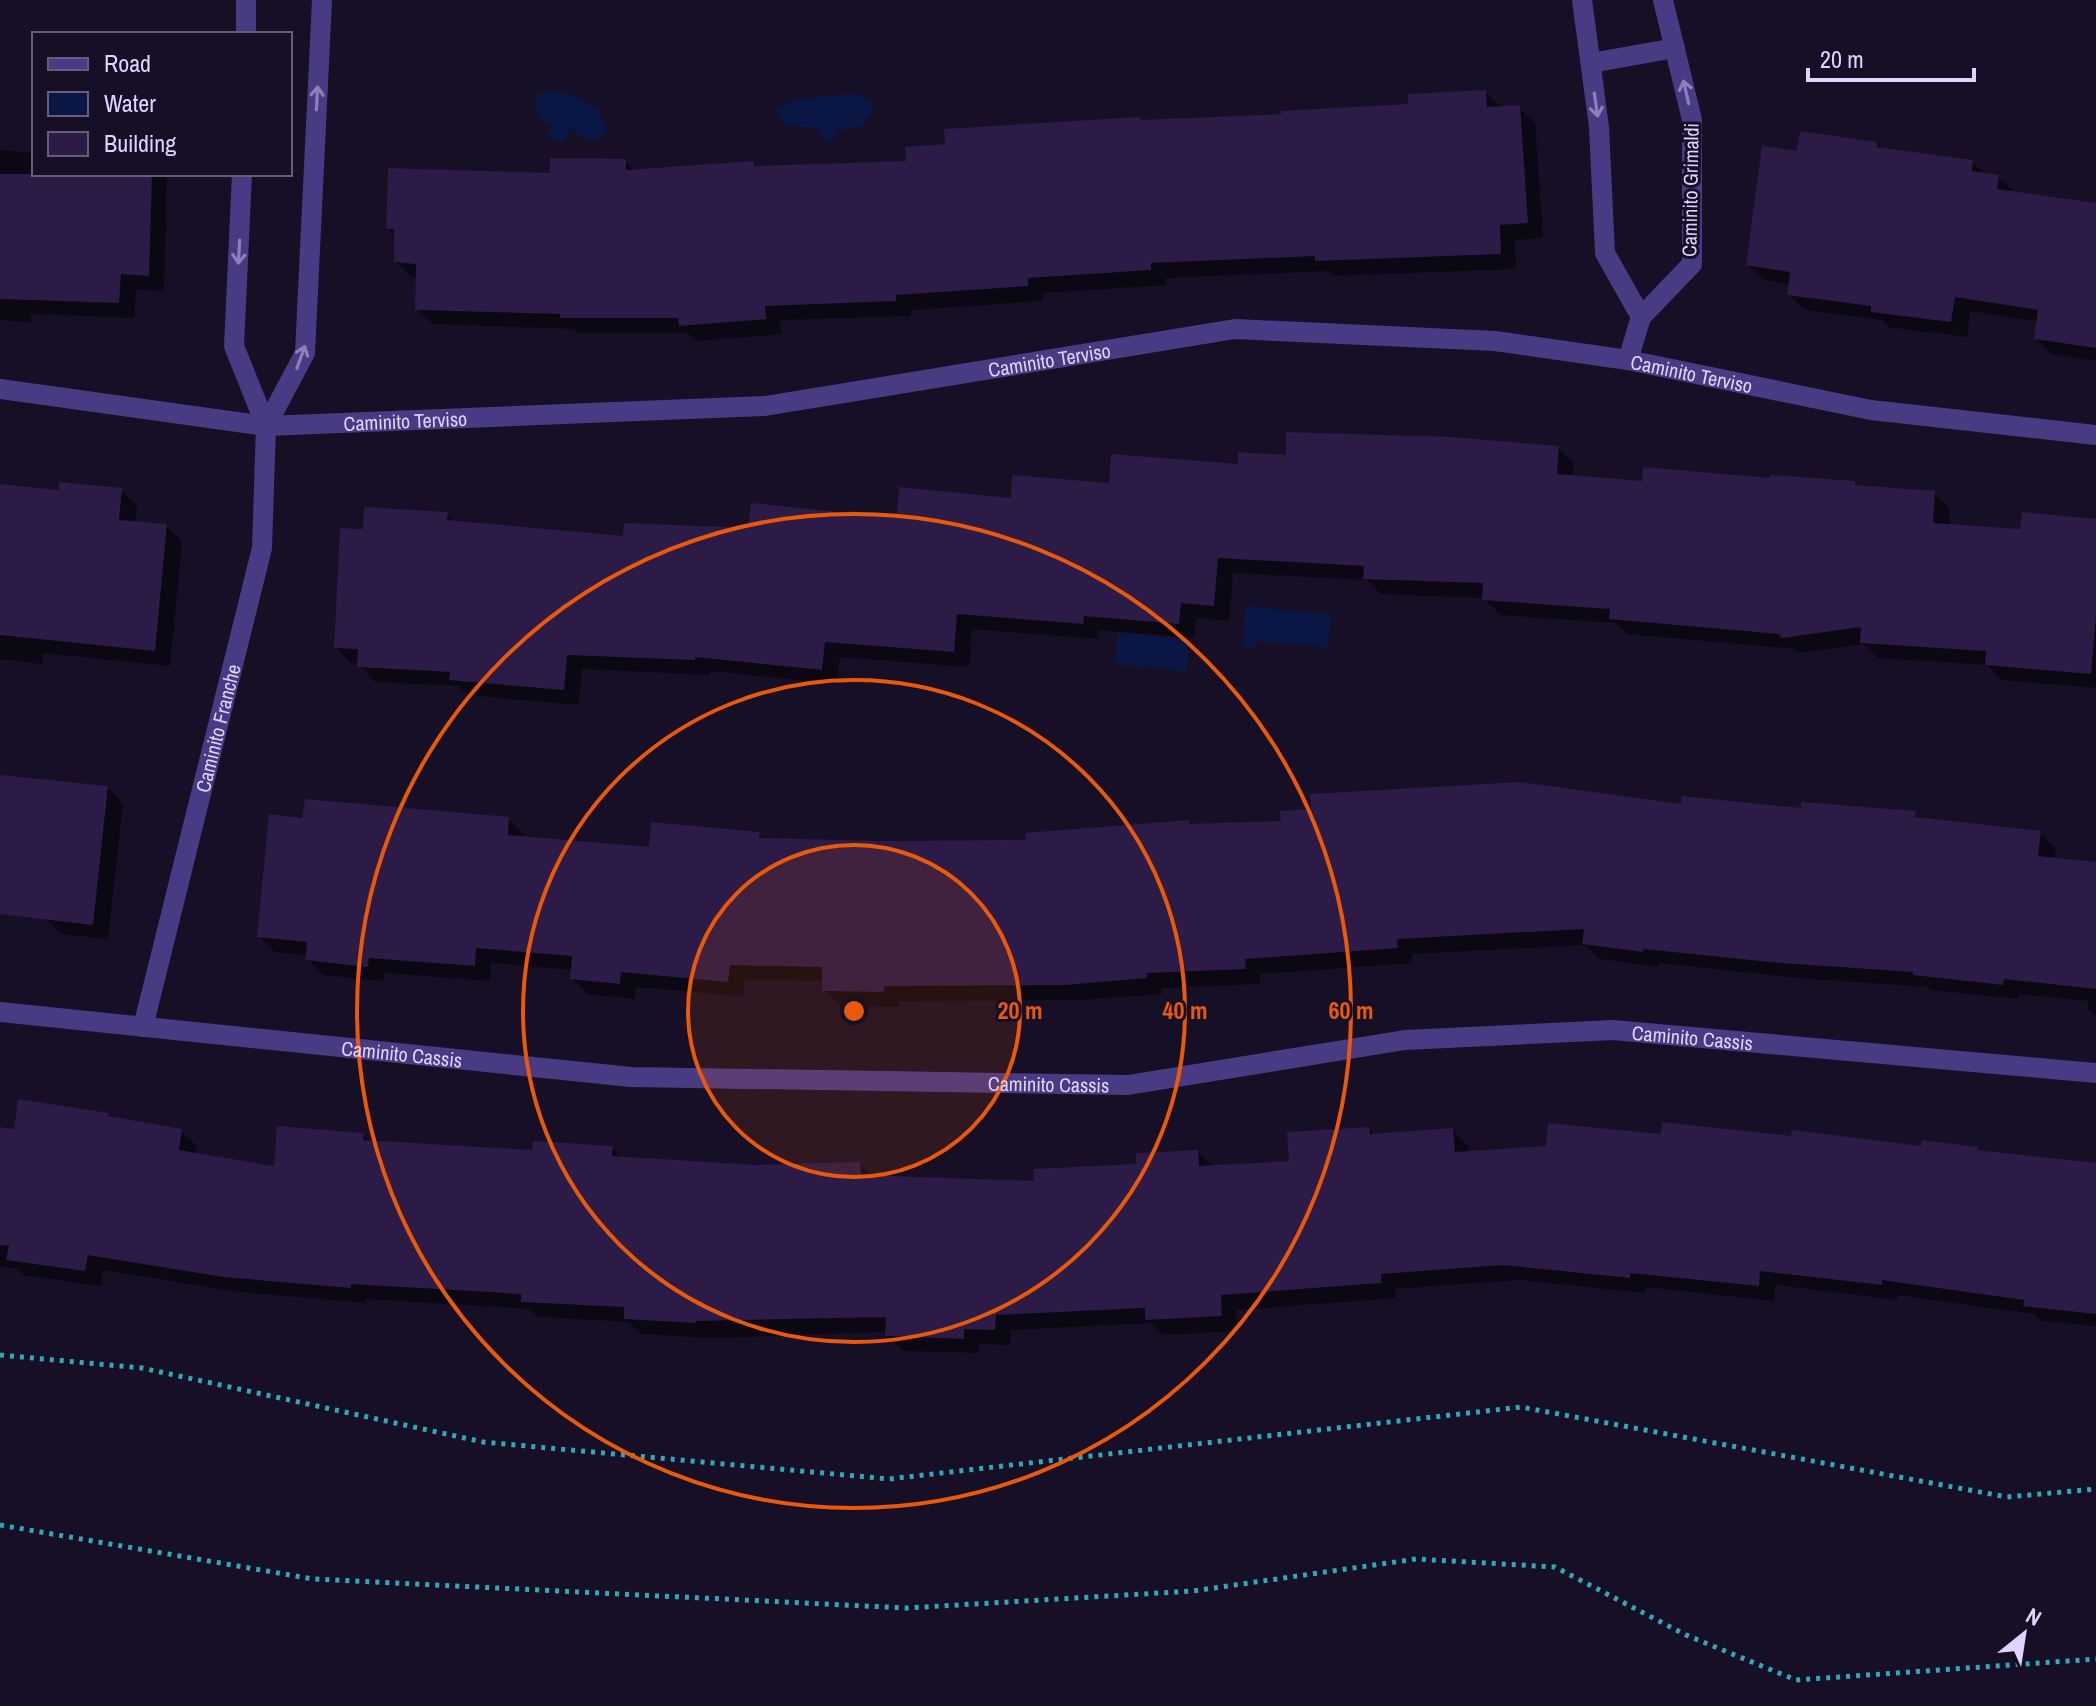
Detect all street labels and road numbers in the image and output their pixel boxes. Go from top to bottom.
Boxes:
street label: Caminito Grimaldi [1675,123,1705,257]
street label: Caminito Terviso [986,336,1112,383]
street label: Caminito Terviso [1628,347,1755,399]
street label: Caminito Terviso [343,404,468,436]
street label: Caminito Franche [188,661,246,795]
street label: Caminito Cassis [1631,1018,1754,1056]
street label: Caminito Cassis [340,1034,464,1073]
street label: Caminito Cassis [988,1069,1109,1098]

